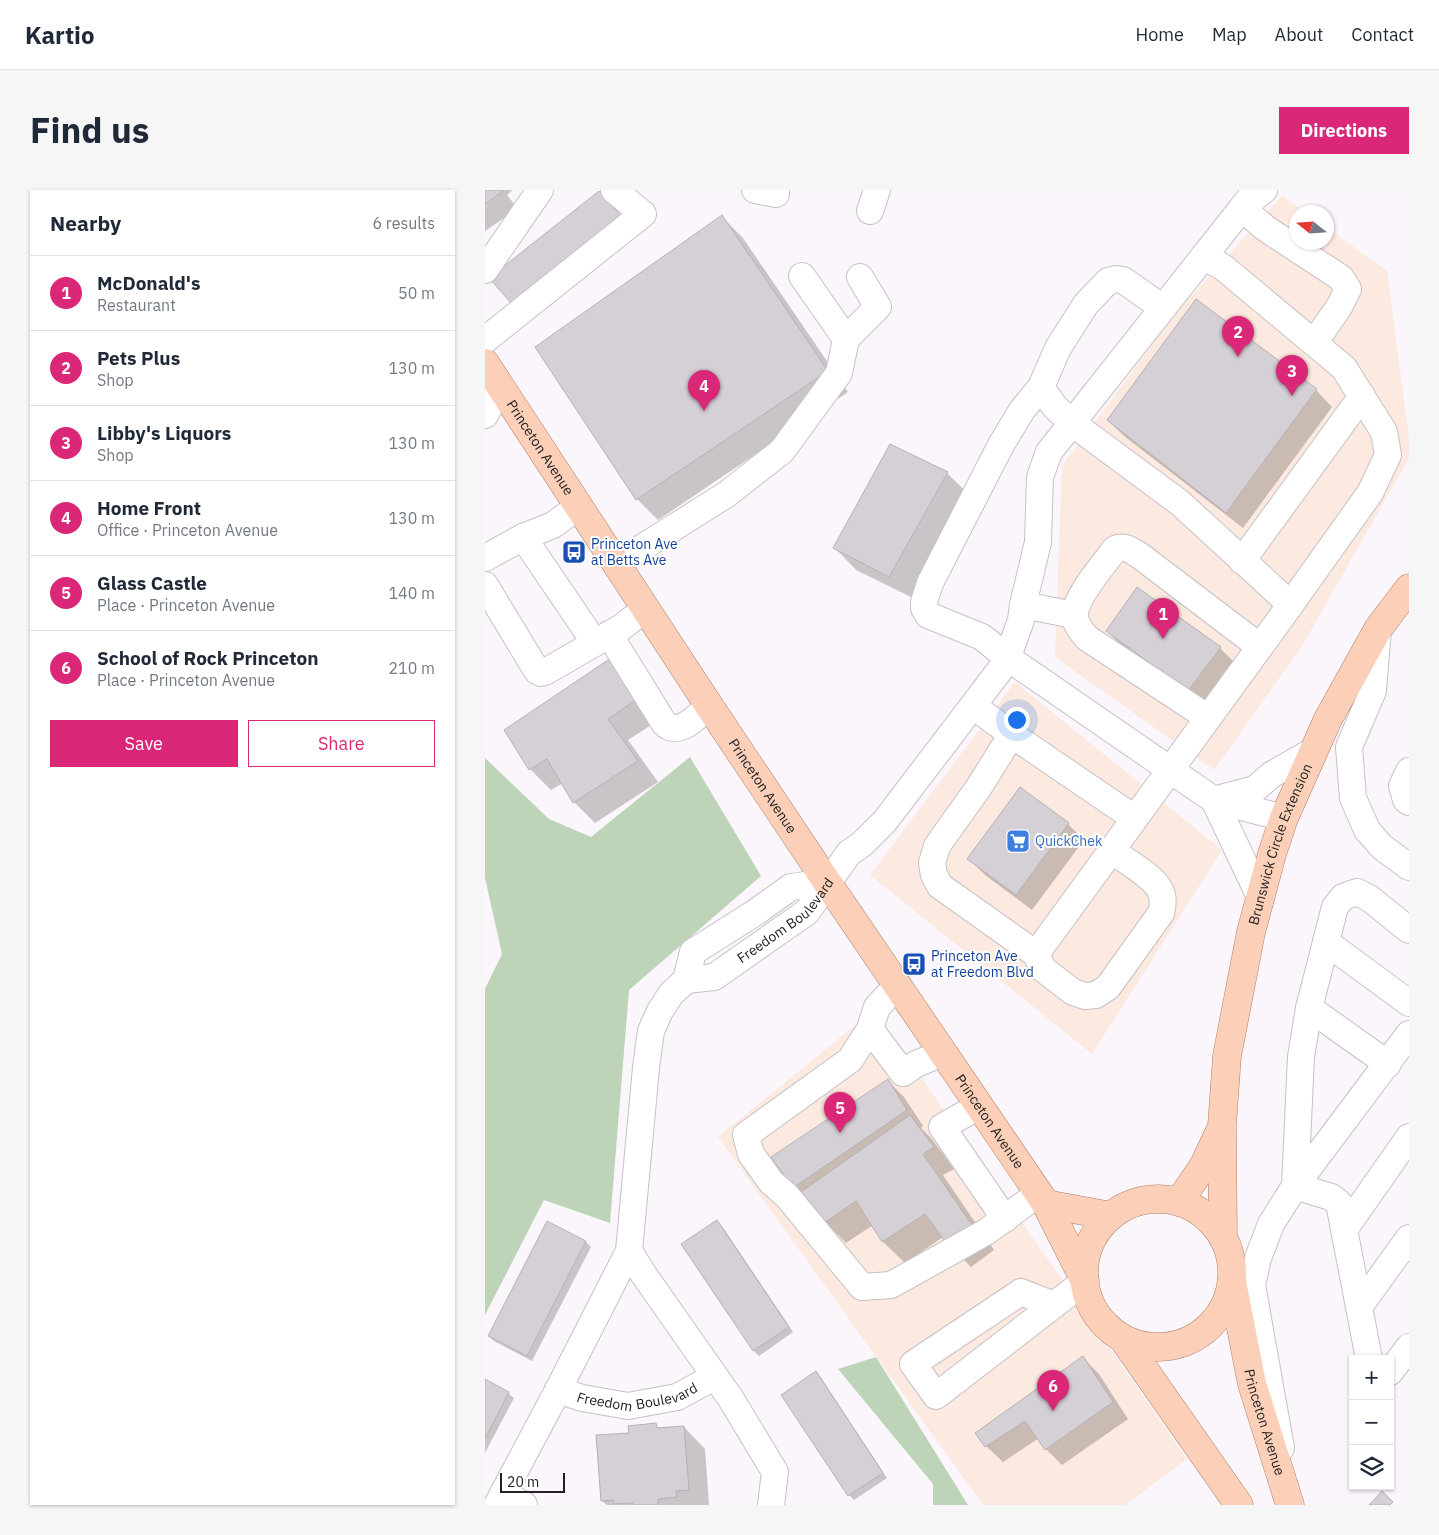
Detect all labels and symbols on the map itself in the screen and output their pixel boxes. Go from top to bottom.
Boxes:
north arrow [1289,205,1334,250]
pin: 2 [1222,316,1254,357]
pin: 3 [1276,355,1308,396]
pin: 4 [688,370,720,411]
street label: Princeton Avenue [503,396,578,499]
place label: Princeton Ave at Betts Ave [591,535,678,569]
bus stop icon: Princeton Ave at Betts Ave [561,539,587,565]
pin: 1 [1147,598,1179,639]
your location [1004,707,1030,733]
street label: Princeton Avenue [725,735,801,837]
street label: Brunswick Circle Extension [1244,761,1316,927]
supermarket icon: QuickChek [1005,828,1031,854]
place label: QuickChek [1035,832,1103,850]
street label: Freedom Boulevard [734,874,838,967]
place label: Princeton Ave at Freedom Blvd [931,947,1034,981]
bus stop icon: Princeton Ave at Freedom Blvd [901,951,927,977]
street label: Princeton Avenue [951,1071,1028,1172]
pin: 5 [824,1092,856,1133]
street label: Princeton Avenue [1240,1367,1289,1478]
pin: 6 [1037,1370,1069,1411]
street label: Freedom Boulevard [574,1379,700,1416]
scale bar [500,1470,565,1493]

